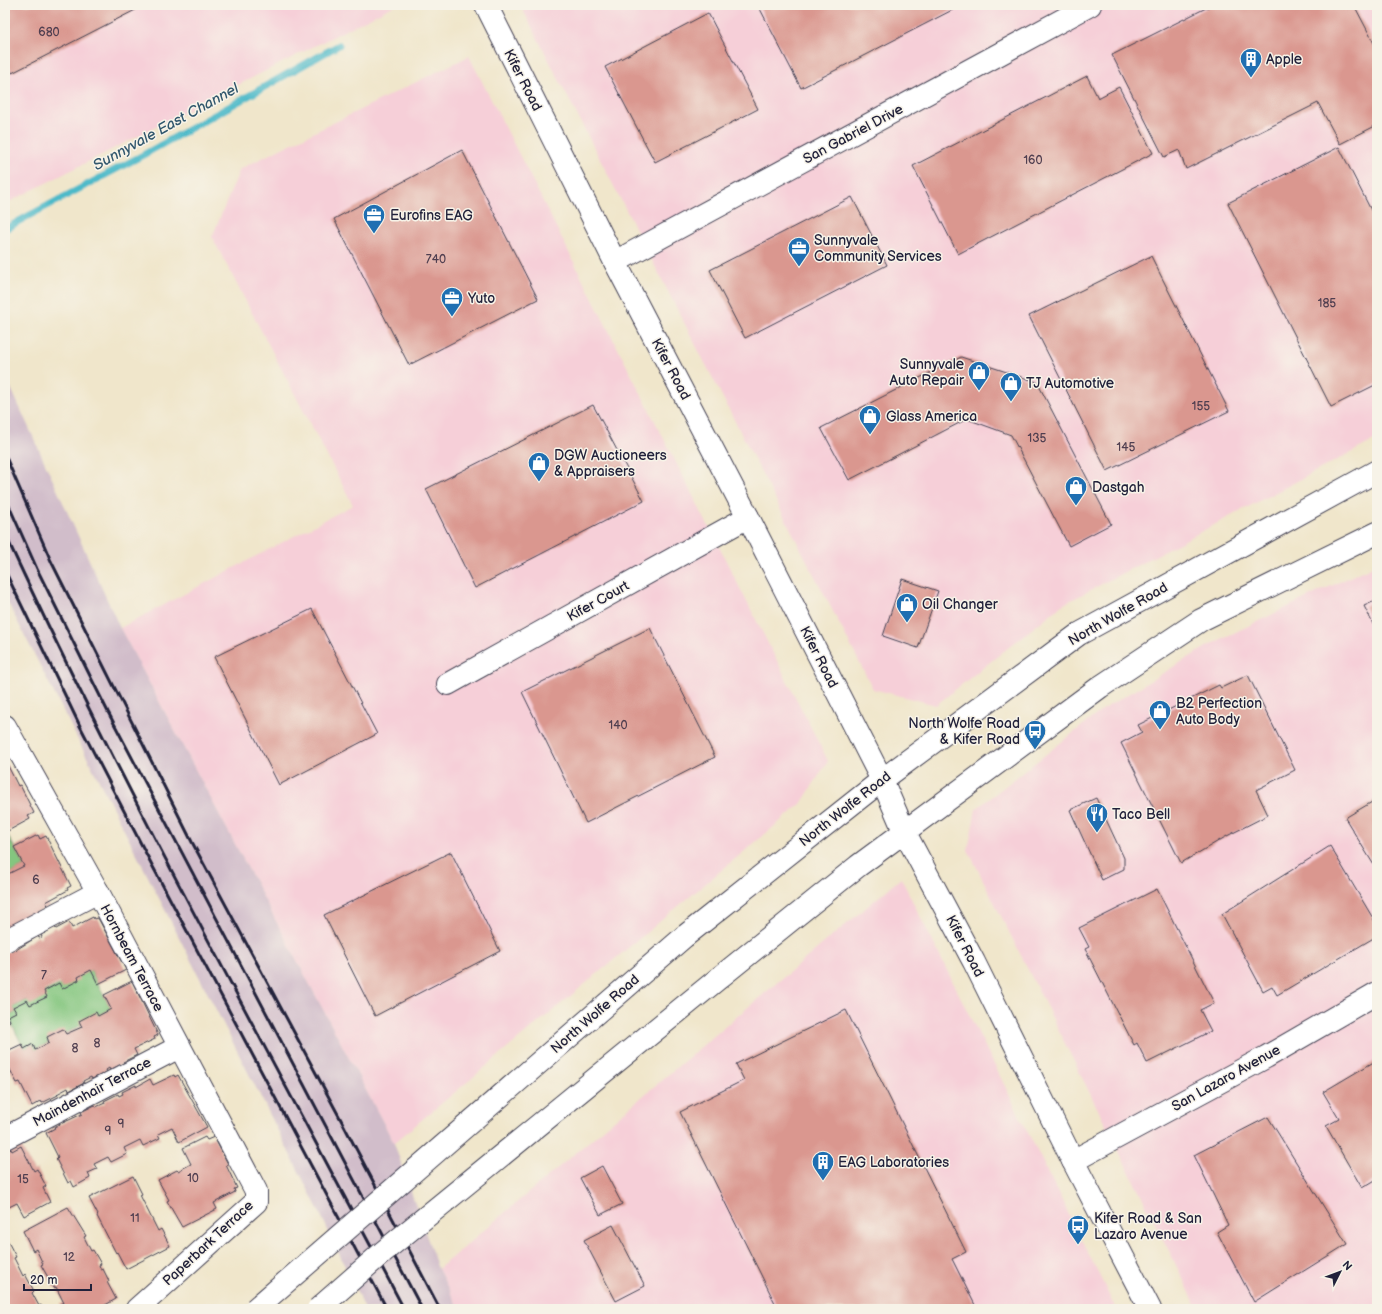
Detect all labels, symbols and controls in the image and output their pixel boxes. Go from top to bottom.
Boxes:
house number: 680 [38,25,60,40]
street label: Kifer Road [500,46,546,114]
building icon: Apple [1238,46,1264,79]
place label: Apple [1266,51,1302,68]
water label: Sunnyvale East Channel [90,79,243,175]
street label: San Gabriel Drive [800,100,906,168]
house number: 160 [1023,153,1043,168]
office icon: Eurofins EAG [361,202,387,235]
place label: Eurofins EAG [390,207,473,224]
place label: Sunnyvale Community Services [814,232,942,265]
office icon: Sunnyvale Community Services [786,235,812,268]
house number: 740 [426,252,446,267]
office icon: Yuto [439,285,465,318]
place label: Yuto [467,290,495,307]
house number: 185 [1318,296,1336,311]
street label: Kifer Road [648,335,694,403]
place label: Sunnyvale Auto Repair [890,356,965,389]
shop icon: Sunnyvale Auto Repair [966,359,992,392]
shop icon: TJ Automotive [998,370,1024,403]
place label: TJ Automotive [1026,375,1114,392]
house number: 155 [1192,399,1210,414]
shop icon: Glass America [857,403,883,436]
place label: Glass America [886,408,977,425]
house number: 135 [1028,431,1047,446]
house number: 145 [1117,440,1136,455]
place label: DGW Auctioneers & Appraisers [554,447,667,480]
shop icon: DGW Auctioneers & Appraisers [526,450,552,483]
shop icon: Dastgah [1063,474,1089,507]
place label: Dastgah [1092,479,1145,496]
street label: Kifer Court [564,577,633,625]
street label: North Wolfe Road [1065,579,1171,649]
shop icon: Oil Changer [894,591,920,624]
place label: Oil Changer [922,596,999,613]
street label: Kifer Road [796,623,842,691]
place label: B2 Perfection Auto Body [1176,695,1262,728]
shop icon: B2 Perfection Auto Body [1147,698,1173,731]
place label: North Wolfe Road & Kifer Road [908,715,1020,748]
house number: 140 [608,718,628,733]
bus stop icon: North Wolfe Road & Kifer Road [1022,718,1048,751]
street label: North Wolfe Road [796,768,894,850]
restaurant icon: Taco Bell [1084,801,1110,834]
place label: Taco Bell [1112,806,1170,823]
house number: 6 [32,873,40,888]
street label: Hornbeam Terrace [97,901,167,1015]
street label: Kifer Road [942,912,988,980]
house number: 7 [41,968,47,983]
street label: North Wolfe Road [547,971,643,1057]
house number: 8 [94,1036,101,1051]
house number: 8 [72,1041,79,1056]
street label: San Lazaro Avenue [1169,1041,1283,1115]
street label: Maindenhair Terrace [30,1054,154,1130]
house number: 9 [118,1117,125,1132]
house number: 9 [105,1124,112,1139]
building icon: EAG Laboratories [810,1149,836,1182]
place label: EAG Laboratories [838,1154,949,1171]
house number: 10 [187,1171,199,1186]
house number: 15 [17,1172,29,1187]
street label: Paperbark Terrace [159,1197,257,1289]
place label: Kifer Road & San Lazaro Avenue [1094,1210,1202,1243]
house number: 11 [130,1211,140,1226]
bus stop icon: Kifer Road & San Lazaro Avenue [1065,1213,1091,1246]
house number: 12 [63,1250,75,1265]
north arrow [1320,1252,1360,1292]
text: N [1339,1258,1355,1273]
scale bar [24,1266,91,1292]
text: 20 m [30,1273,57,1288]

